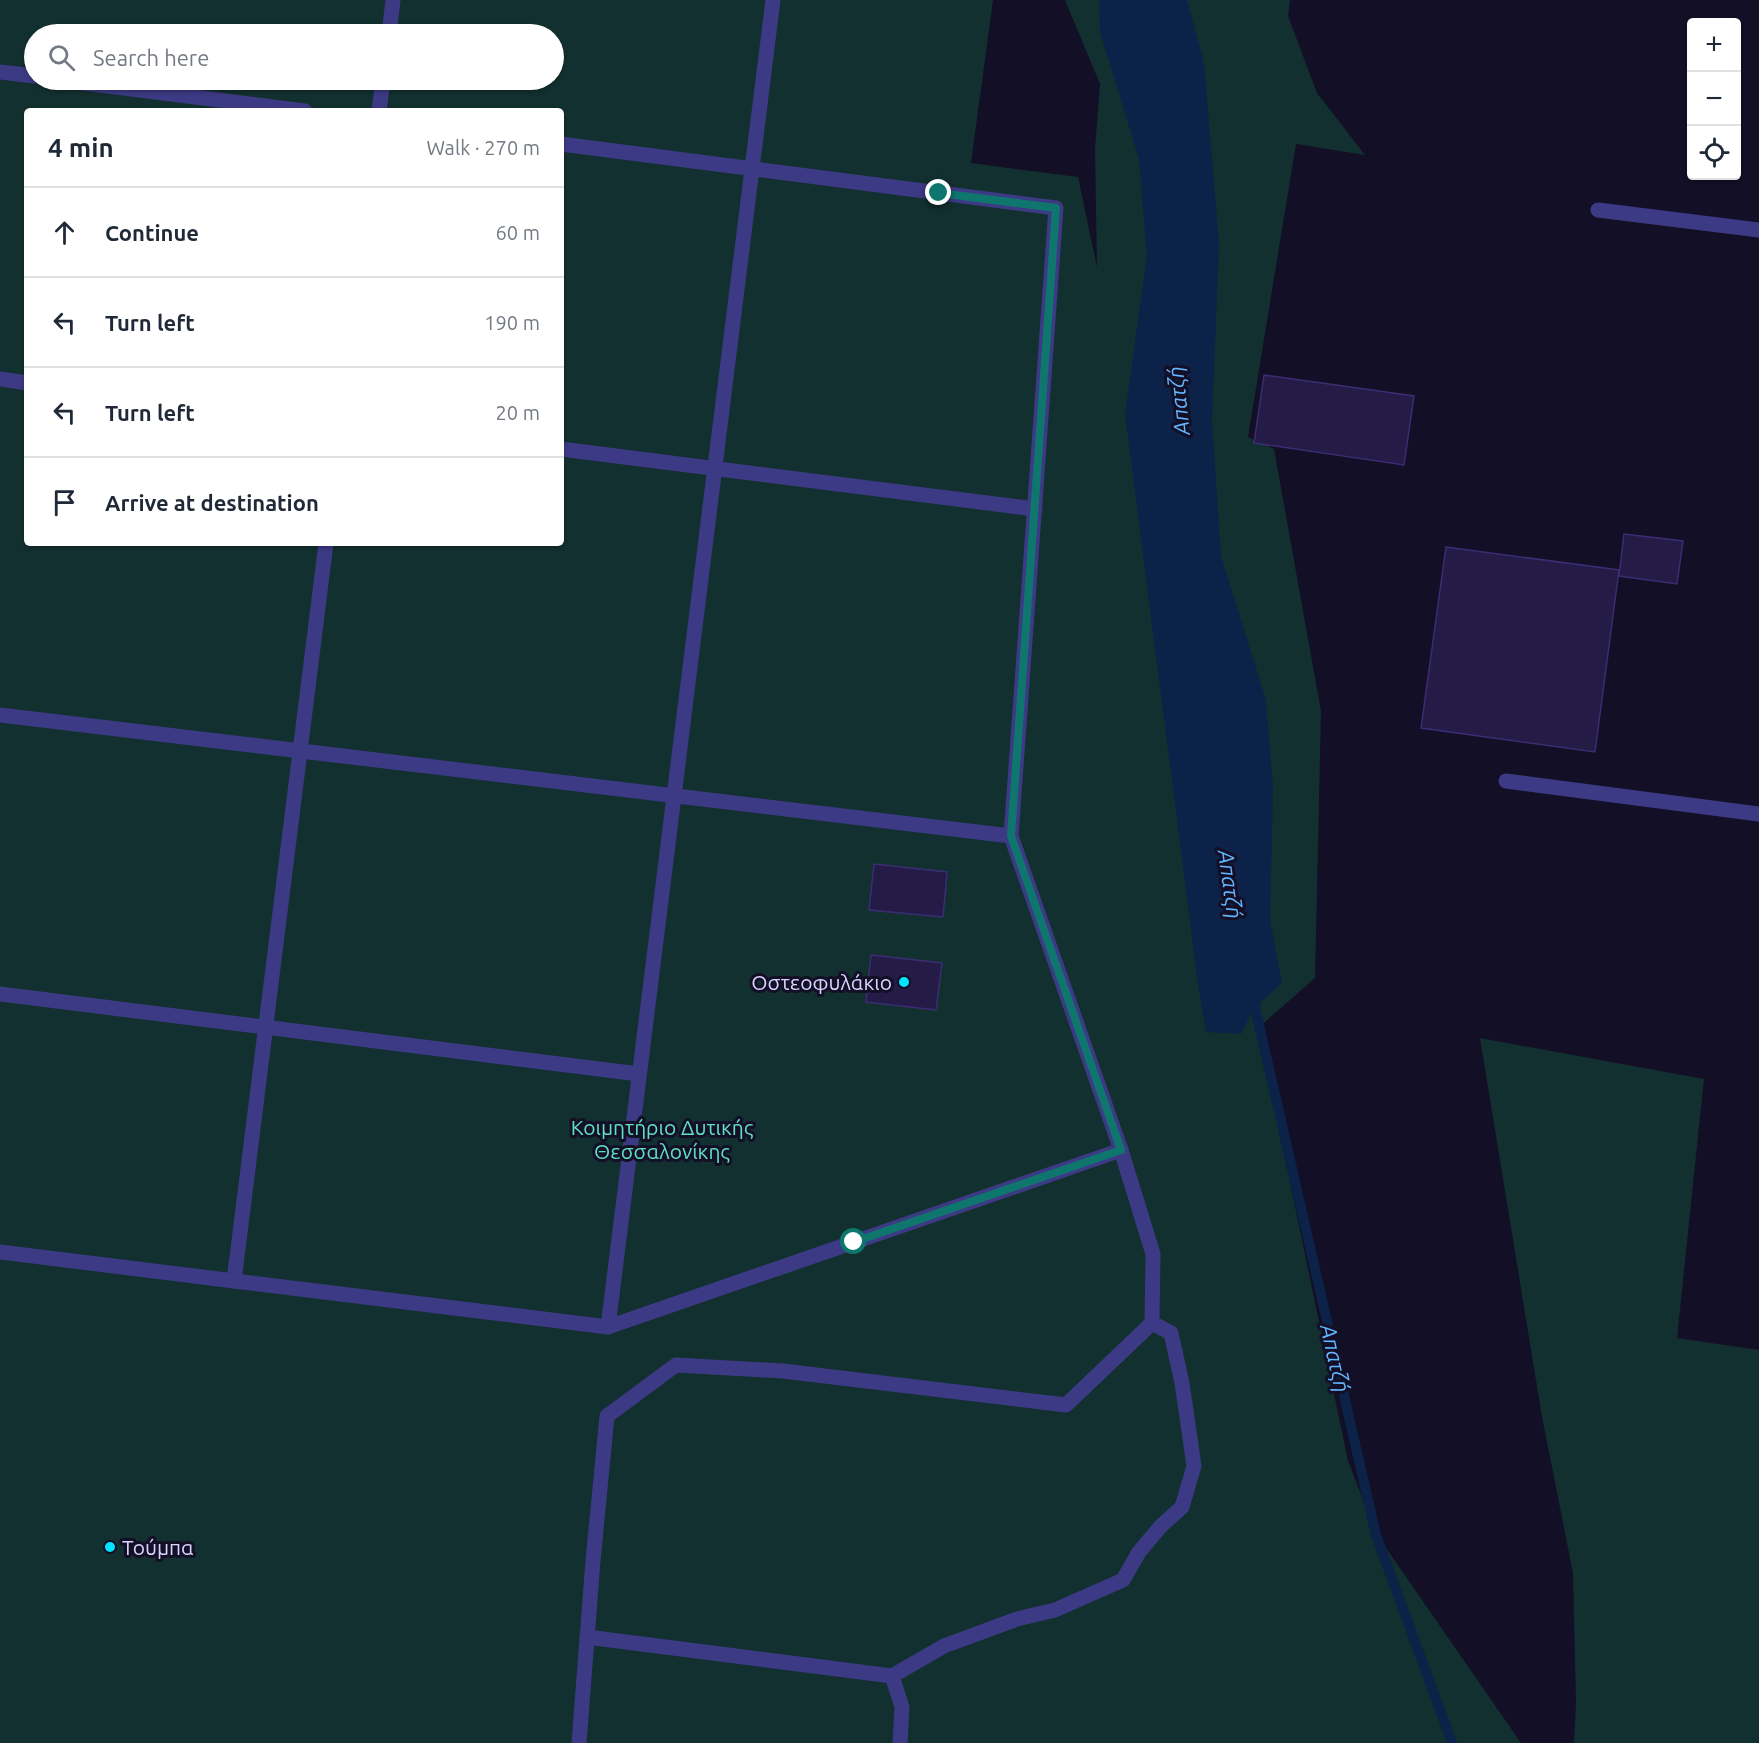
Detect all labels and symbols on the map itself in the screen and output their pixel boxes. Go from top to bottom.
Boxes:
route end [925,179,951,205]
water label: Απατζή [1162,365,1195,438]
water label: Απατζή [1213,847,1248,920]
place label: Οστεοφυλάκιο [751,970,892,994]
marker: Οστεοφυλάκιο [897,975,911,989]
park label: Κοιμητήριο Δυτικής Θεσσαλονίκης [571,1115,754,1163]
route start [840,1228,866,1254]
water label: Απατζή [1315,1321,1356,1395]
place label: Τούμπα [122,1535,194,1559]
marker: Τούμπα [103,1540,117,1554]

